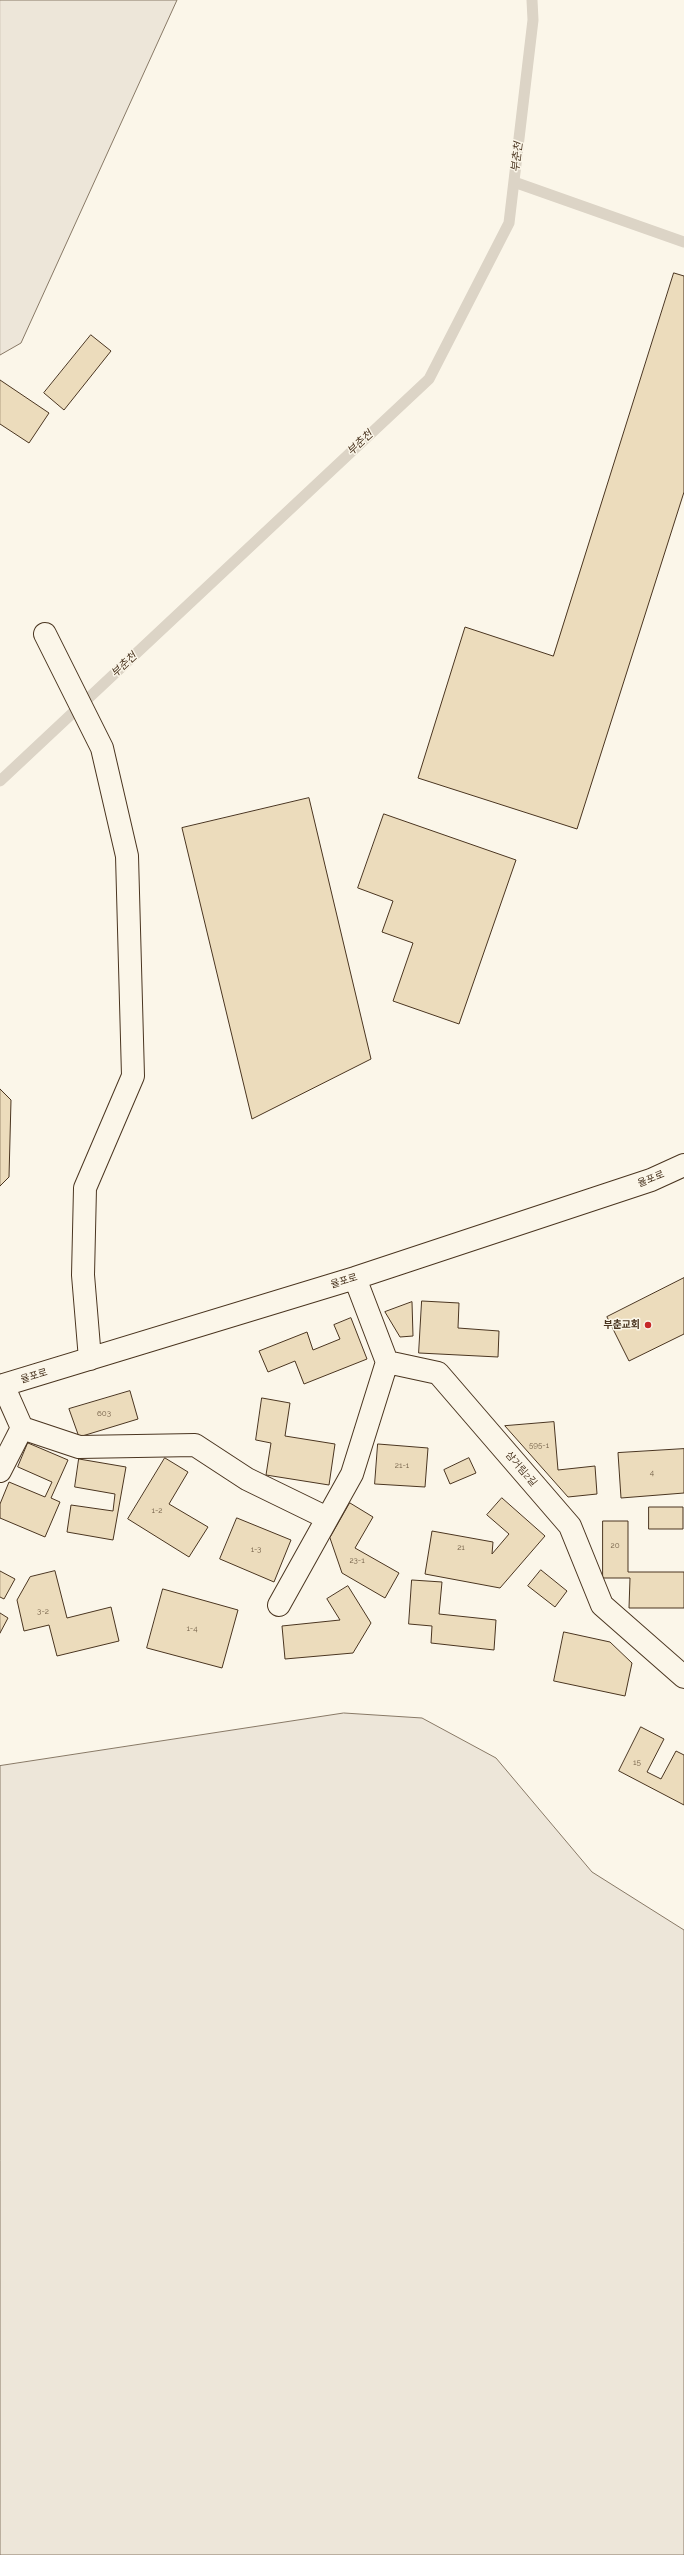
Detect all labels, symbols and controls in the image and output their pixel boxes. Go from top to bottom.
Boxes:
water label: 부춘천 [509,141,525,173]
water label: 부춘천 [344,428,376,458]
water label: 부춘천 [108,650,140,680]
street label: 율포로 [636,1168,666,1190]
street label: 율포로 [329,1271,359,1291]
place label: 부춘교회 [603,1319,640,1331]
marker: 부춘교회 [643,1320,653,1330]
street label: 율포로 [19,1366,49,1386]
house number: 603 [97,1409,111,1419]
house number: 595-1 [529,1441,549,1451]
street label: 삼거림2길 [503,1449,539,1489]
house number: 21-1 [395,1461,409,1471]
house number: 4 [650,1468,654,1478]
house number: 1-2 [152,1506,162,1516]
house number: 20 [610,1541,620,1551]
house number: 21 [457,1543,465,1553]
house number: 1-3 [251,1545,261,1555]
house number: 23-1 [349,1556,365,1566]
house number: 3-2 [37,1607,49,1617]
house number: 1-4 [186,1624,198,1634]
house number: 15 [633,1758,641,1768]

